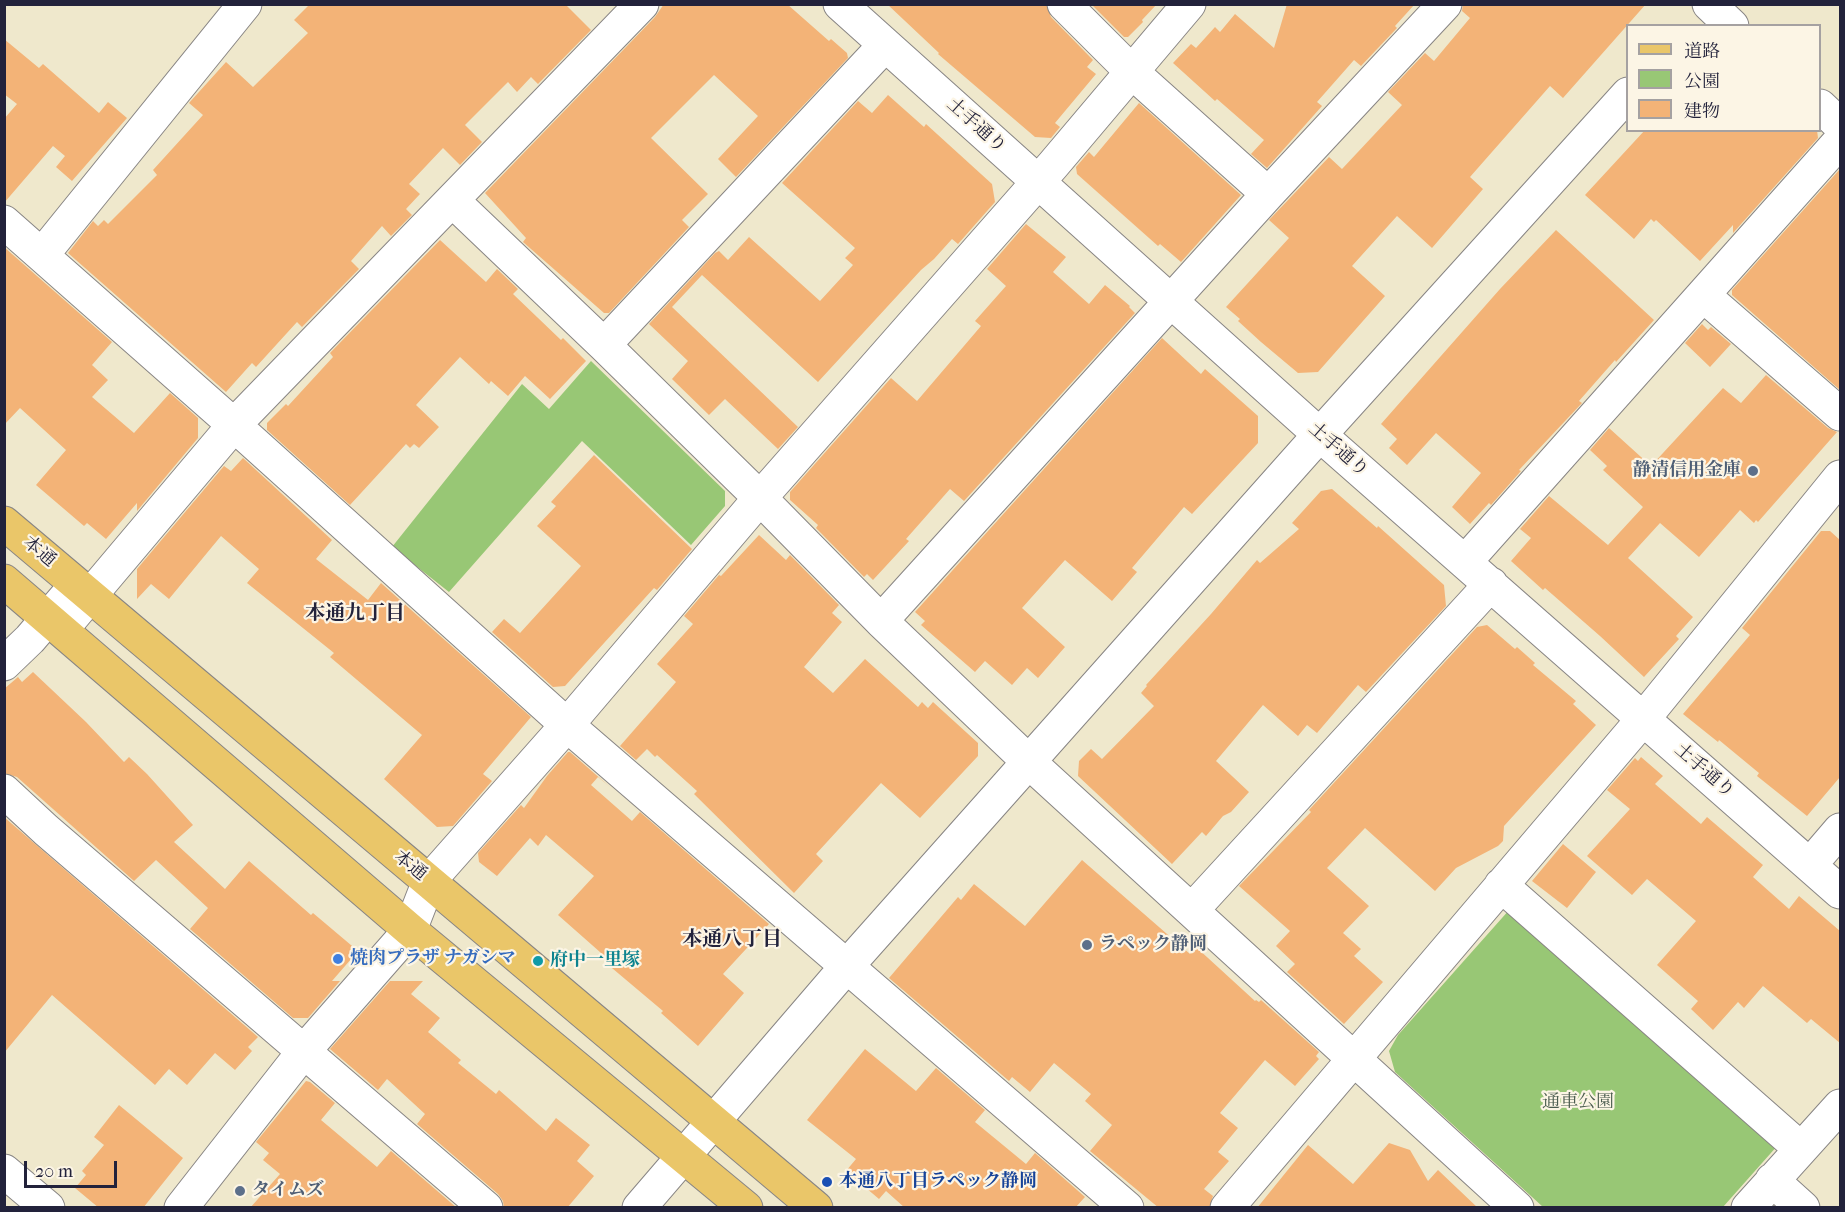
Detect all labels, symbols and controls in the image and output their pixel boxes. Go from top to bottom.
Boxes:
legend [1626,24,1821,132]
text: 道路 [1684,41,1720,62]
text: 公園 [1684,71,1720,92]
street label: 土手通り [942,94,1010,158]
text: 建物 [1684,101,1720,122]
street label: 土手通り [1304,418,1372,482]
place label: 静清信用金庫 [1633,460,1741,482]
marker: 静清信用金庫 [1746,464,1760,478]
street label: 本通 [18,532,60,572]
district label: 本通九丁目 [305,602,405,626]
street label: 土手通り [1670,739,1738,803]
street label: 本通 [389,846,431,886]
district label: 本通八丁目 [682,928,782,952]
place label: ラペック静岡 [1099,934,1207,956]
marker: ラペック静岡 [1080,938,1094,952]
place label: 焼肉プラザ ナガシマ [350,948,516,970]
place label: 府中一里塚 [550,950,640,972]
marker: 焼肉プラザ ナガシマ [331,952,345,966]
marker: 府中一里塚 [531,954,545,968]
park label: 通車公園 [1542,1092,1614,1114]
scale bar [27,1149,120,1187]
text: 20 m [35,1161,73,1182]
place label: 本通八丁目ラペック静岡 [839,1171,1037,1193]
marker: 本通八丁目ラペック静岡 [820,1175,834,1189]
place label: タイムズ [252,1180,324,1202]
marker: タイムズ [233,1184,247,1198]

